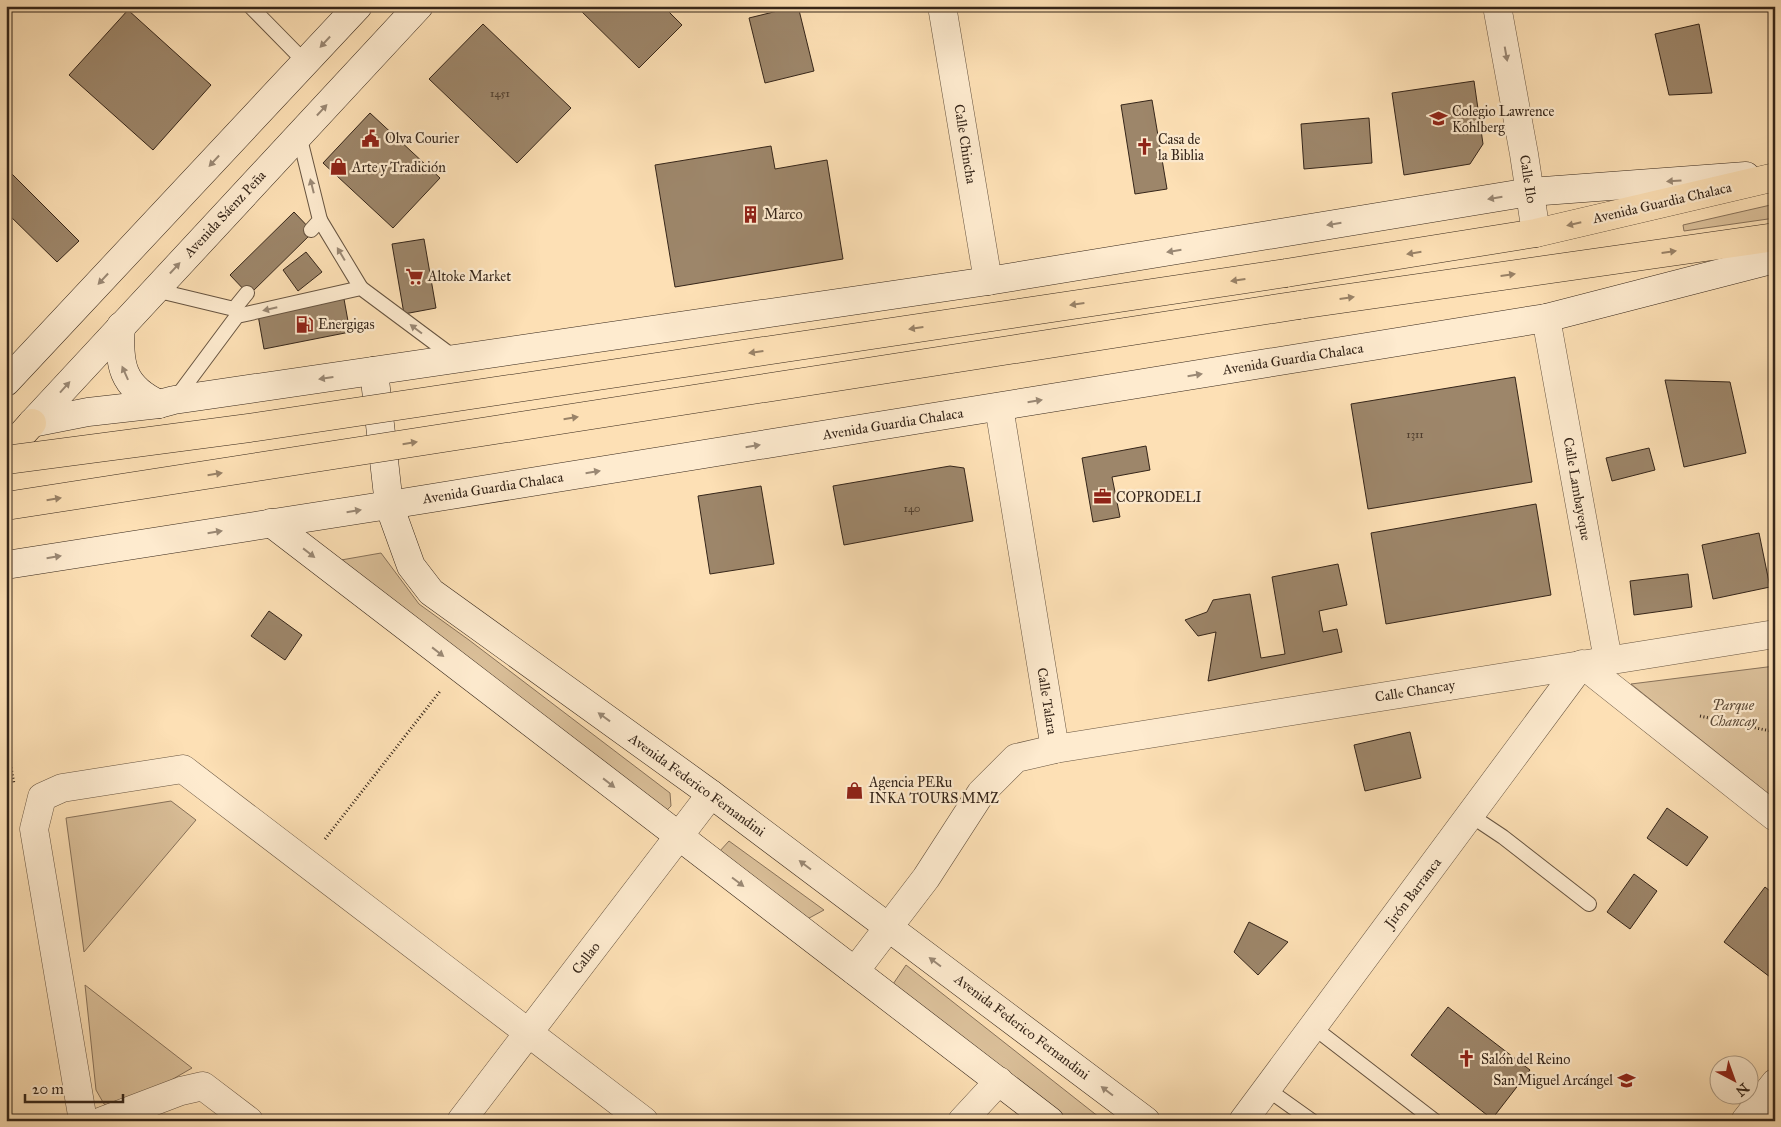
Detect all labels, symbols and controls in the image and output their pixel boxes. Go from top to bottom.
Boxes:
one-way arrow [319,35,331,47]
one-way arrow [1502,47,1510,63]
house number: 1451 [490,87,510,100]
street label: Calle Chincha [950,103,980,185]
place label: Colegio Lawrence Kohlberg [1452,103,1555,136]
one-way arrow [316,105,328,117]
school or university icon: Colegio Lawrence Kohlberg [1428,109,1448,129]
public building icon: Olva Courier [361,128,381,148]
place label: Olva Courier [385,130,460,147]
place label: Casa de la Biblia [1158,131,1204,164]
church icon: Casa de la Biblia [1134,137,1154,157]
one-way arrow [208,154,220,166]
street label: Calle Ilo [1516,154,1540,204]
shop icon: Arte y Tradición [328,157,348,177]
place label: Arte y Tradición [351,159,446,176]
street label: Avenida Sáenz Peña [180,167,270,262]
one-way arrow [307,178,315,193]
one-way arrow [1666,178,1682,186]
street label: Avenida Guardia Chalaca [1590,179,1733,227]
one-way arrow [1486,194,1502,202]
building icon: Marco [740,204,760,224]
place label: Marco [764,206,803,223]
one-way arrow [1566,220,1581,228]
one-way arrow [1326,221,1342,229]
one-way arrow [1166,247,1182,255]
one-way arrow [336,248,345,261]
one-way arrow [1661,248,1677,256]
one-way arrow [1406,249,1422,257]
one-way arrow [170,261,181,274]
supermarket icon: Altoke Market [404,266,424,286]
place label: Altoke Market [427,268,511,285]
one-way arrow [1500,271,1516,279]
one-way arrow [97,273,109,285]
one-way arrow [1229,277,1245,285]
one-way arrow [1340,294,1356,302]
one-way arrow [1069,301,1085,309]
one-way arrow [262,305,277,313]
fuel station icon: Energigas [294,314,314,334]
place label: Energigas [318,316,375,333]
one-way arrow [409,324,423,334]
one-way arrow [908,325,924,333]
street label: Avenida Guardia Chalaca [1221,339,1365,379]
one-way arrow [747,349,763,357]
one-way arrow [121,366,129,380]
one-way arrow [1187,371,1203,379]
one-way arrow [317,375,333,383]
one-way arrow [59,382,71,394]
one-way arrow [1027,397,1043,405]
street label: Avenida Guardia Chalaca [821,404,965,444]
one-way arrow [563,414,579,422]
house number: 1311 [1406,428,1424,441]
street label: Calle Lambayeque [1559,436,1594,542]
one-way arrow [403,439,419,447]
one-way arrow [745,442,761,450]
street label: Avenida Guardia Chalaca [421,468,565,508]
one-way arrow [585,468,601,476]
one-way arrow [207,469,223,477]
office icon: COPRODELI [1092,487,1112,507]
place label: COPRODELI [1116,489,1201,506]
one-way arrow [47,494,63,502]
house number: 140 [904,502,920,515]
one-way arrow [346,506,362,514]
one-way arrow [207,528,223,536]
one-way arrow [302,547,315,558]
one-way arrow [47,553,63,561]
one-way arrow [431,646,444,657]
street label: Calle Talara [1033,666,1061,736]
street label: Calle Chancay [1374,676,1457,706]
park label: Parque Chancay [1709,697,1757,730]
one-way arrow [597,712,611,722]
street label: Avenida Federico Fernandini [625,729,769,840]
place label: Agencia PERu INKA TOURS MMZ [868,774,999,807]
one-way arrow [602,777,615,788]
shop icon: Agencia PERu INKA TOURS MMZ [845,780,865,800]
street label: Jirón Barranca [1380,855,1446,934]
one-way arrow [798,860,812,870]
one-way arrow [731,876,744,887]
street label: Callao [568,939,604,977]
one-way arrow [929,957,942,968]
street label: Avenida Federico Fernandini [950,970,1093,1083]
church icon: Salón del Reino [1457,1049,1477,1069]
place label: Salón del Reino [1481,1051,1570,1068]
north arrow [1708,1054,1758,1104]
school or university icon: San Miguel Arcángel [1617,1070,1637,1090]
scale bar [25,1072,122,1104]
place label: San Miguel Arcángel [1493,1072,1613,1089]
text: N [1732,1079,1752,1100]
text: 20 m [32,1080,64,1098]
one-way arrow [1101,1086,1114,1097]

